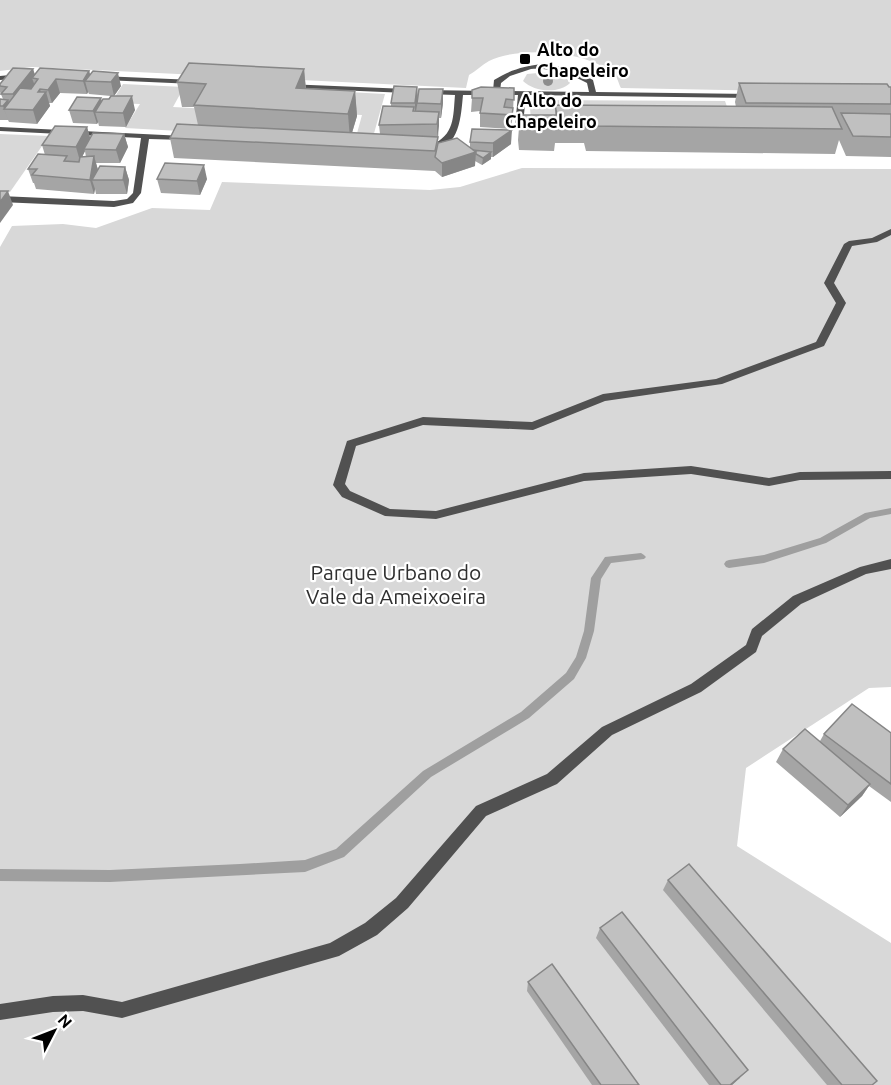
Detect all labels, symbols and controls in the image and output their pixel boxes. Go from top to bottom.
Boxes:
place label: Alto do Chapeleiro [537,39,629,80]
marker: Alto do Chapeleiro [518,52,532,66]
district label: Alto do Chapeleiro [505,90,597,131]
park label: Parque Urbano do Vale da Ameixoeira [306,560,486,608]
north arrow [24,1001,84,1061]
text: N [54,1011,76,1031]

